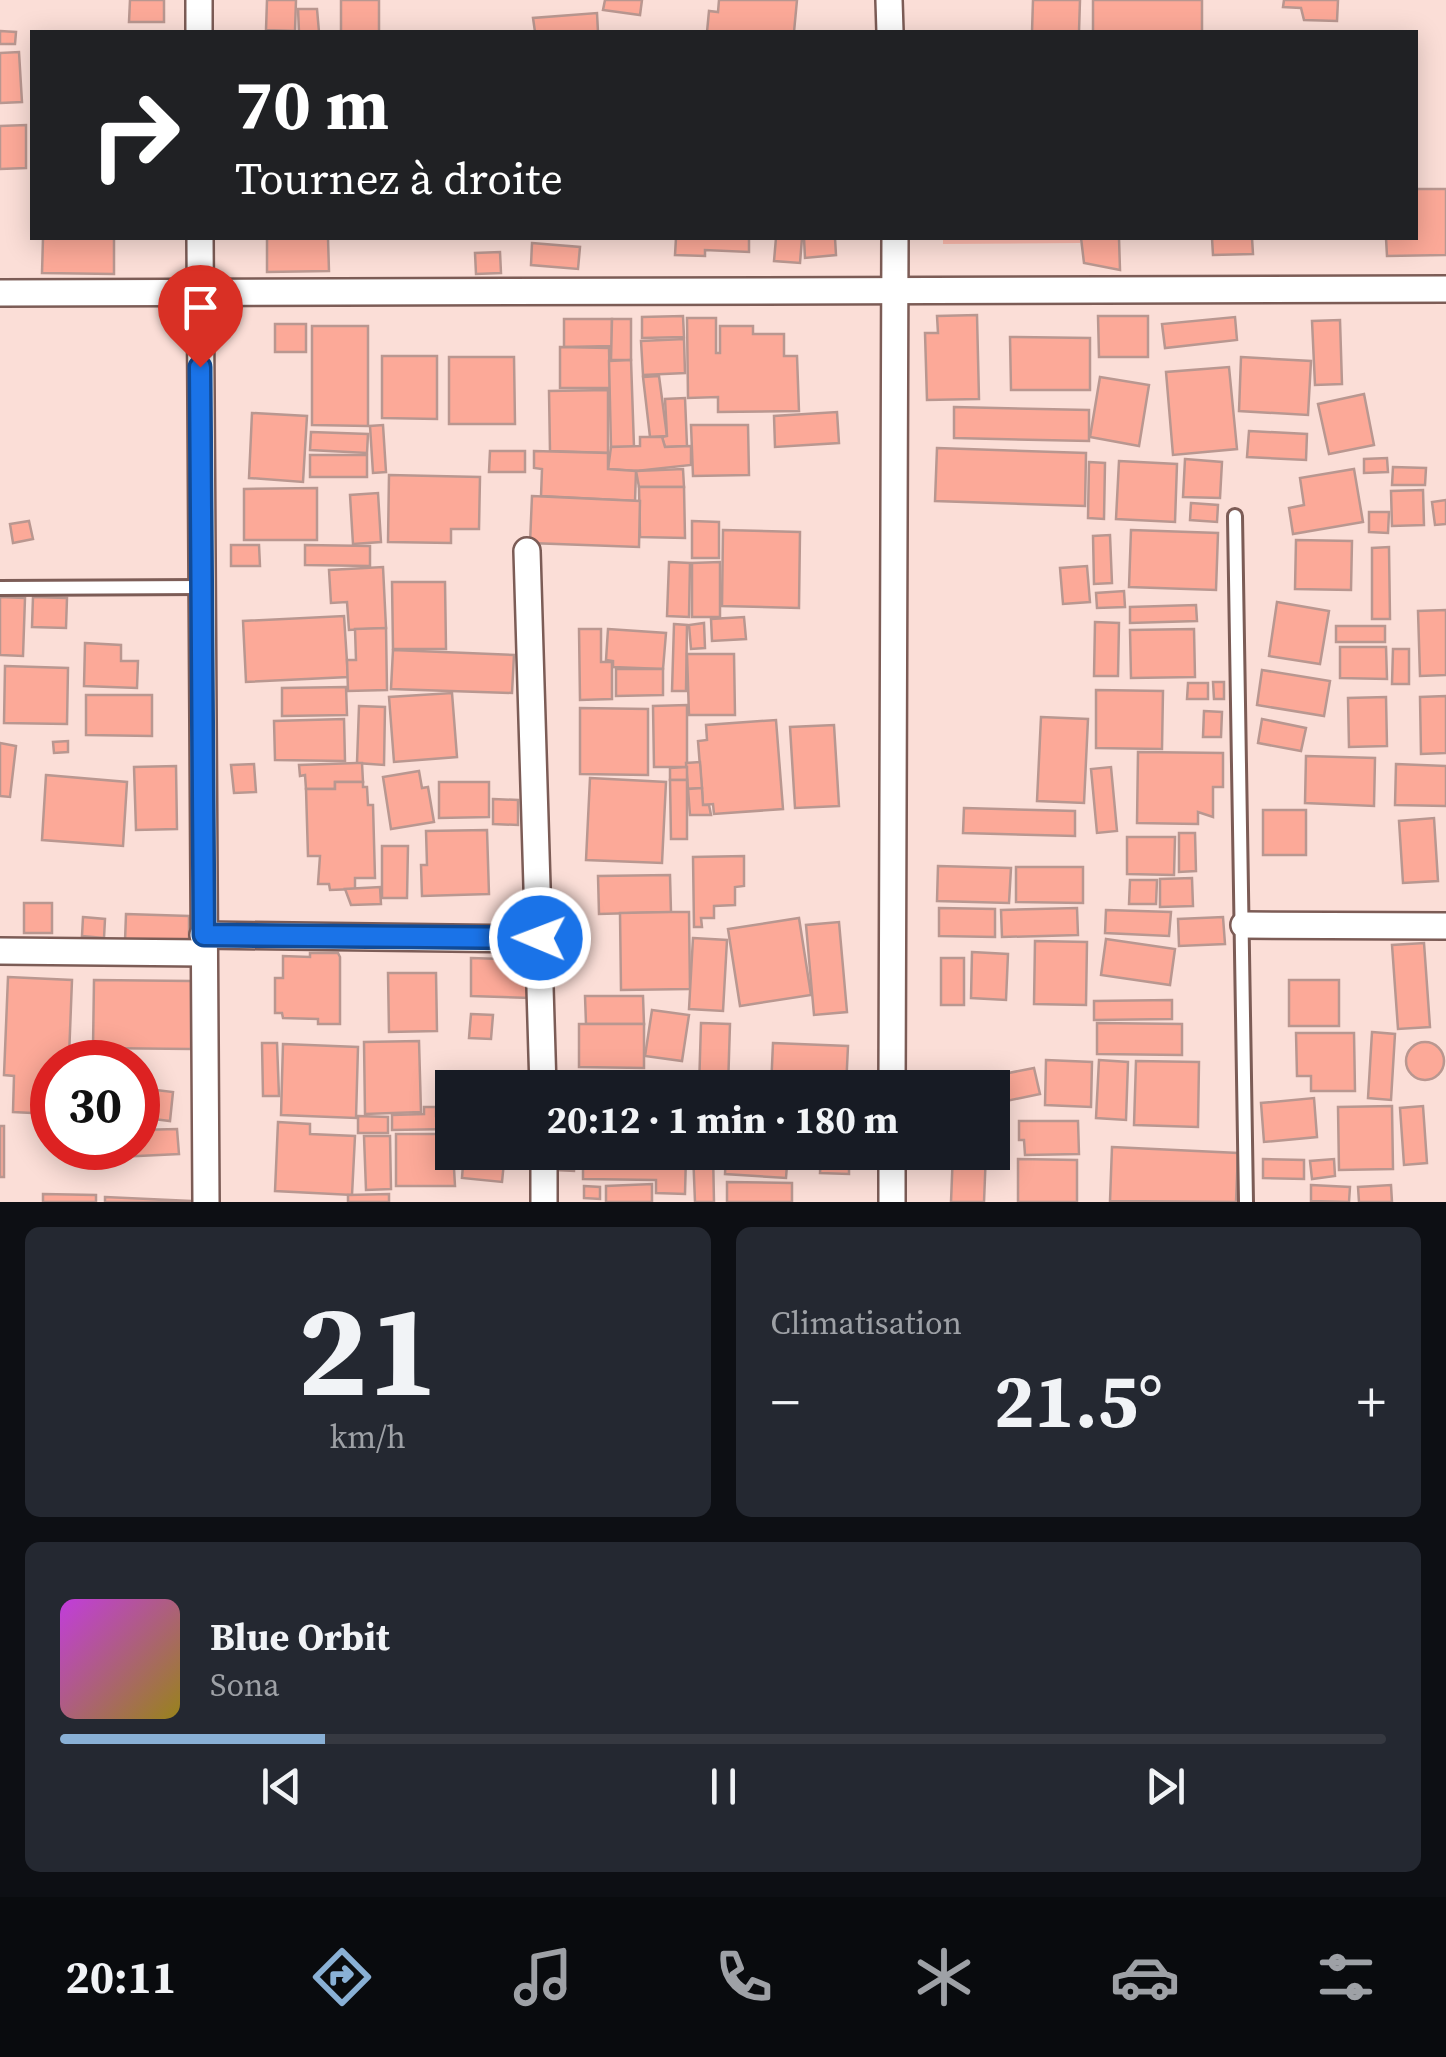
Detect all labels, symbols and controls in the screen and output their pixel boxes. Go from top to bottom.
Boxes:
text: 70 m [235,56,389,152]
icon: right [70,70,200,200]
text: Tournez à droite [235,147,563,209]
pin [158,265,243,368]
icon: arrive [173,280,228,335]
position arrow [488,886,592,990]
speed limit sign: 30 [30,1040,160,1170]
text: 20:12 · 1 min · 180 m [546,1094,899,1146]
text: 21 [297,1260,438,1439]
text: Climatisation [771,1301,962,1345]
text: 21.5° [994,1349,1163,1452]
text: − [771,1364,800,1439]
text: + [1357,1364,1386,1439]
text: km/h [330,1415,406,1459]
text: Blue Orbit [210,1611,390,1663]
text: Sona [210,1663,280,1707]
icon: previous [254,1759,309,1814]
icon: pause [696,1759,751,1814]
icon: next [1138,1759,1193,1814]
icon: directions [307,1942,377,2012]
icon: music [508,1942,578,2012]
icon: phone [709,1942,779,2012]
icon: climate [909,1942,979,2012]
icon: car [1110,1942,1180,2012]
icon: filters [1311,1942,1381,2012]
text: 20:11 [65,1946,176,2008]

